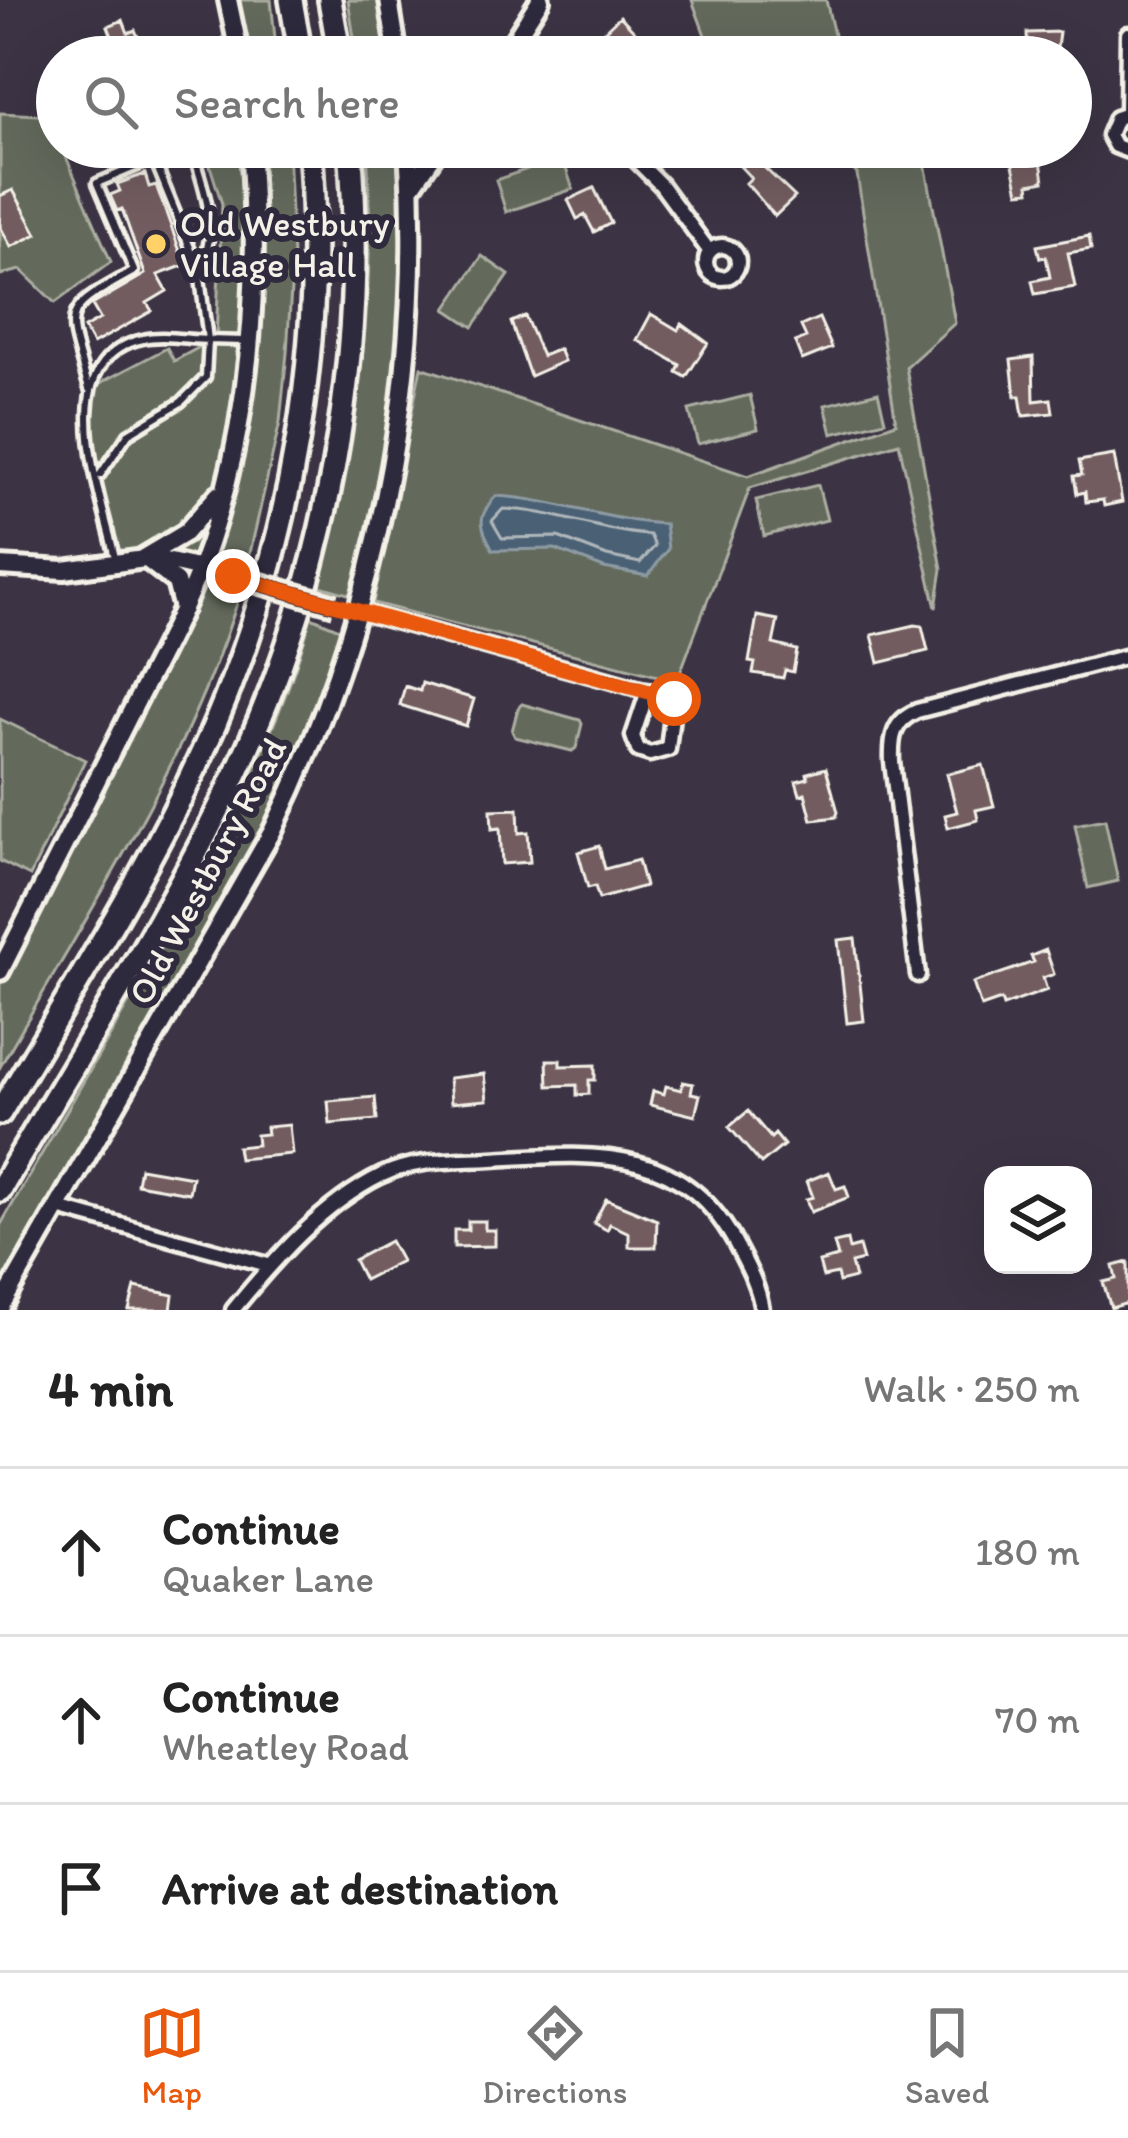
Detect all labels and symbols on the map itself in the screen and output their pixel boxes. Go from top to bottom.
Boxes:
place label: Old Westbury Village Hall [180,202,390,286]
marker: Old Westbury Village Hall [143,231,169,257]
route end [206,549,260,603]
route start [647,672,701,726]
street label: Old Westbury Road [119,730,295,1012]

